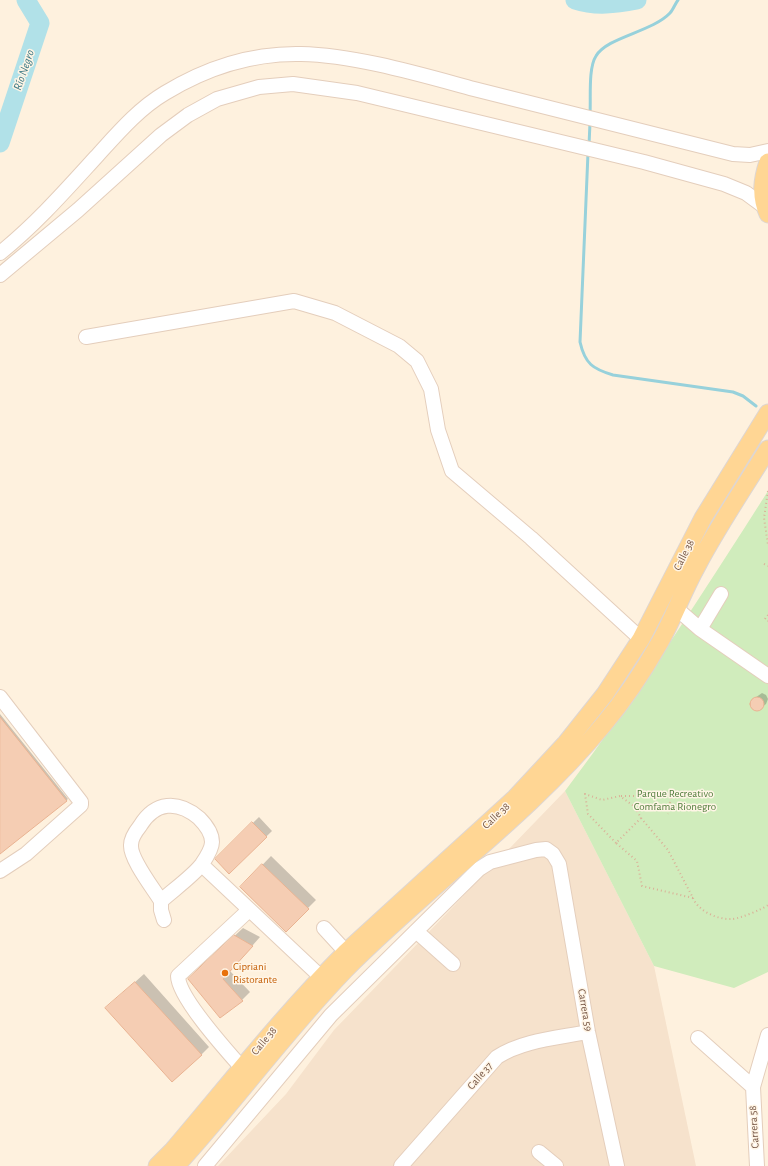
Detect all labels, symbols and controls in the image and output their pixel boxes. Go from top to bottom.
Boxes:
water label: Río Negro [10,48,38,92]
street label: Calle 38 [671,537,697,573]
park label: Parque Recreativo Comfama Rionegro [634,787,716,813]
street label: Calle 38 [479,800,513,832]
place label: Cipriani Ristorante [233,960,277,986]
marker: Cipriani Ristorante [220,968,230,978]
street label: Carrera 59 [575,988,595,1032]
street label: Calle 38 [248,1024,280,1058]
street label: Calle 37 [464,1060,496,1092]
street label: Carrera 58 [746,1105,762,1149]

